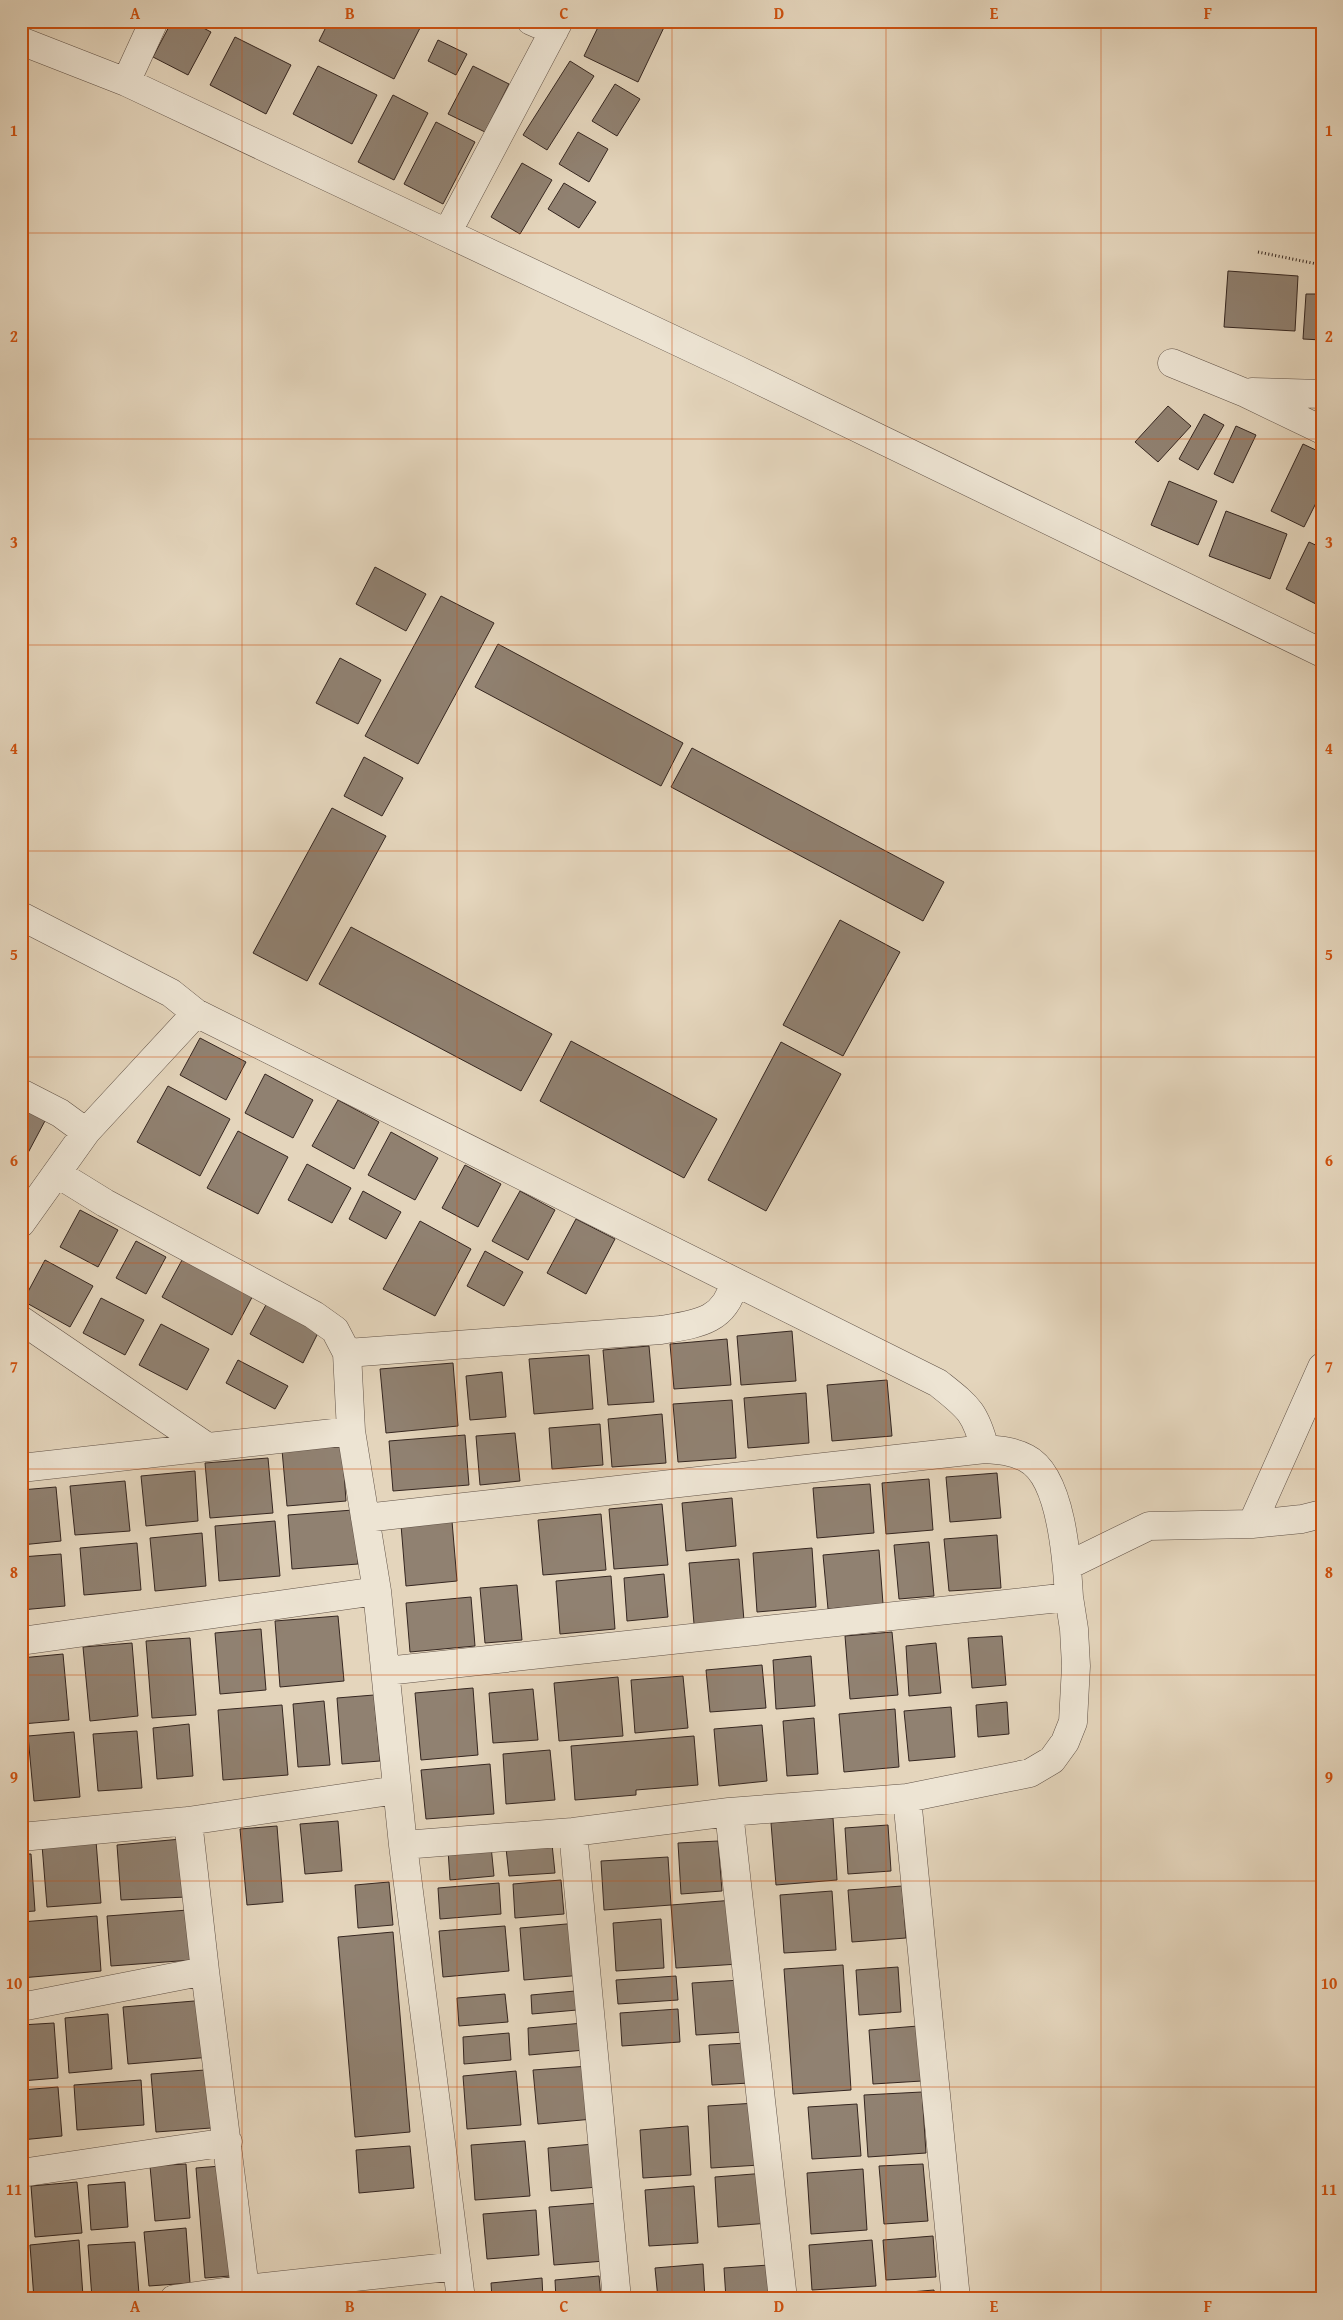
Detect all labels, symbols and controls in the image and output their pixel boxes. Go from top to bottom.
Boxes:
text: A [130,1,141,25]
text: B [345,1,355,25]
text: C [559,1,569,25]
text: D [774,1,784,25]
text: E [990,1,999,25]
text: F [1204,1,1212,25]
text: 1 [10,118,18,142]
text: 1 [1325,118,1333,142]
text: 2 [10,324,18,348]
text: 2 [1325,324,1333,348]
text: 3 [10,530,18,554]
text: 3 [1325,530,1333,554]
text: 4 [10,736,18,760]
text: 4 [1325,736,1333,760]
text: 5 [10,942,18,966]
text: 5 [1325,942,1333,966]
text: 6 [10,1148,18,1172]
text: 6 [1325,1148,1333,1172]
text: 7 [10,1354,18,1378]
text: 7 [1325,1354,1333,1378]
text: 8 [10,1560,18,1584]
text: 8 [1325,1560,1333,1584]
text: 9 [10,1765,18,1789]
text: 9 [1325,1765,1333,1789]
text: 10 [6,1971,22,1995]
text: 10 [1321,1971,1337,1995]
text: 11 [6,2177,22,2201]
text: 11 [1321,2177,1337,2201]
text: A [130,2294,141,2318]
text: B [345,2294,355,2318]
text: C [559,2294,569,2318]
text: D [774,2294,784,2318]
text: E [990,2294,999,2318]
text: F [1204,2294,1212,2318]

